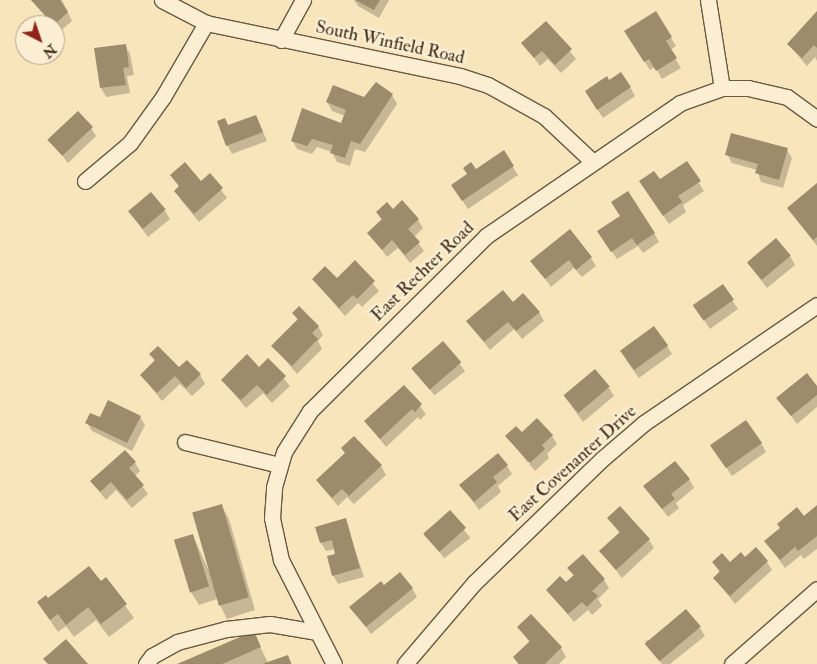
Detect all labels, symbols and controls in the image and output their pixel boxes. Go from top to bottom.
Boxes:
north arrow [15,15,65,65]
street label: South Winfield Road [314,17,466,69]
text: N [39,40,60,61]
street label: East Rechter Road [367,218,479,326]
street label: East Covenanter Drive [505,401,641,527]

